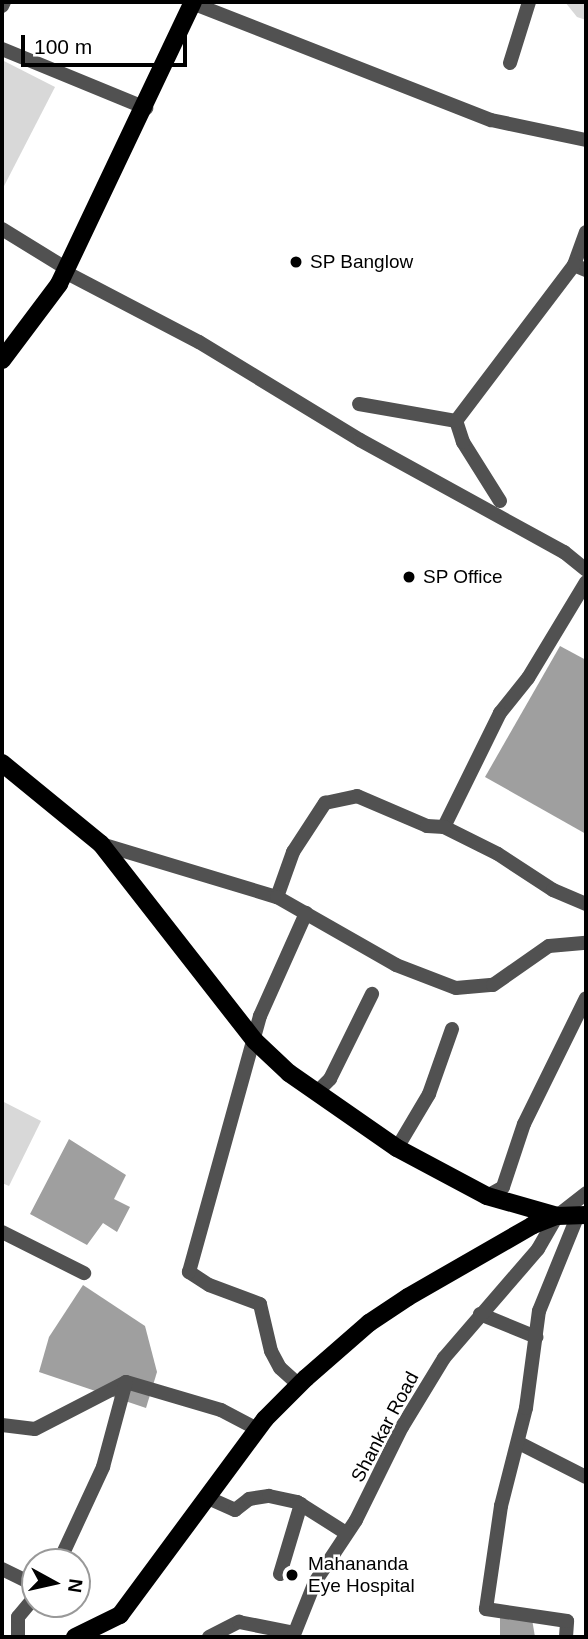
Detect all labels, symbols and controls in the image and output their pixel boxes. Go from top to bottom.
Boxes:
scale bar [24,21,191,65]
text: 100 m [34,35,92,58]
place label: SP Banglow [310,251,414,273]
marker: SP Banglow [288,254,304,270]
place label: SP Office [423,566,503,588]
marker: SP Office [401,569,417,585]
street label: Shankar Road [346,1368,424,1486]
north arrow [21,1548,91,1618]
place label: Mahananda Eye Hospital [308,1553,415,1597]
marker: Mahananda Eye Hospital [282,1565,302,1585]
text: N [64,1577,87,1594]

